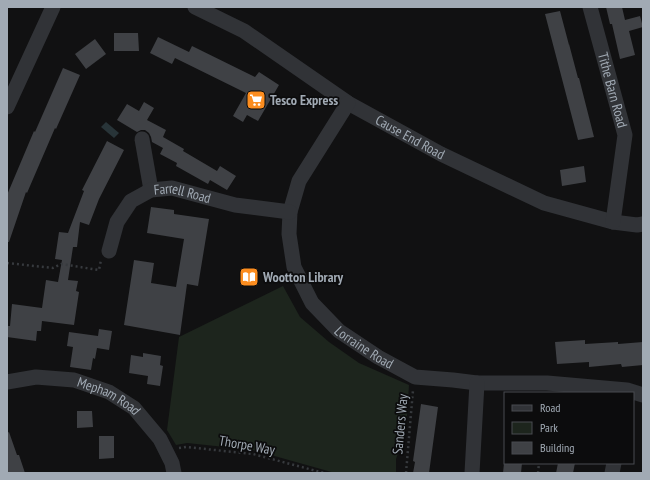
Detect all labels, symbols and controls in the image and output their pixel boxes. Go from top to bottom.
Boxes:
street label: Tithe Barn Road [594,50,632,130]
supermarket icon: Tesco Express [245,89,267,111]
place label: Tesco Express [270,91,338,109]
street label: Cause End Road [372,111,448,163]
street label: Farrell Road [153,179,213,207]
library icon: Wootton Library [238,266,260,288]
place label: Wootton Library [262,268,344,286]
street label: Lorraine Road [330,322,397,373]
street label: Mepham Road [75,373,145,418]
street label: Sanders Way [388,392,412,455]
legend [504,392,634,464]
text: Road [540,400,560,415]
text: Park [540,420,558,435]
street label: Thorpe Way [218,431,277,459]
text: Building [540,440,575,455]

